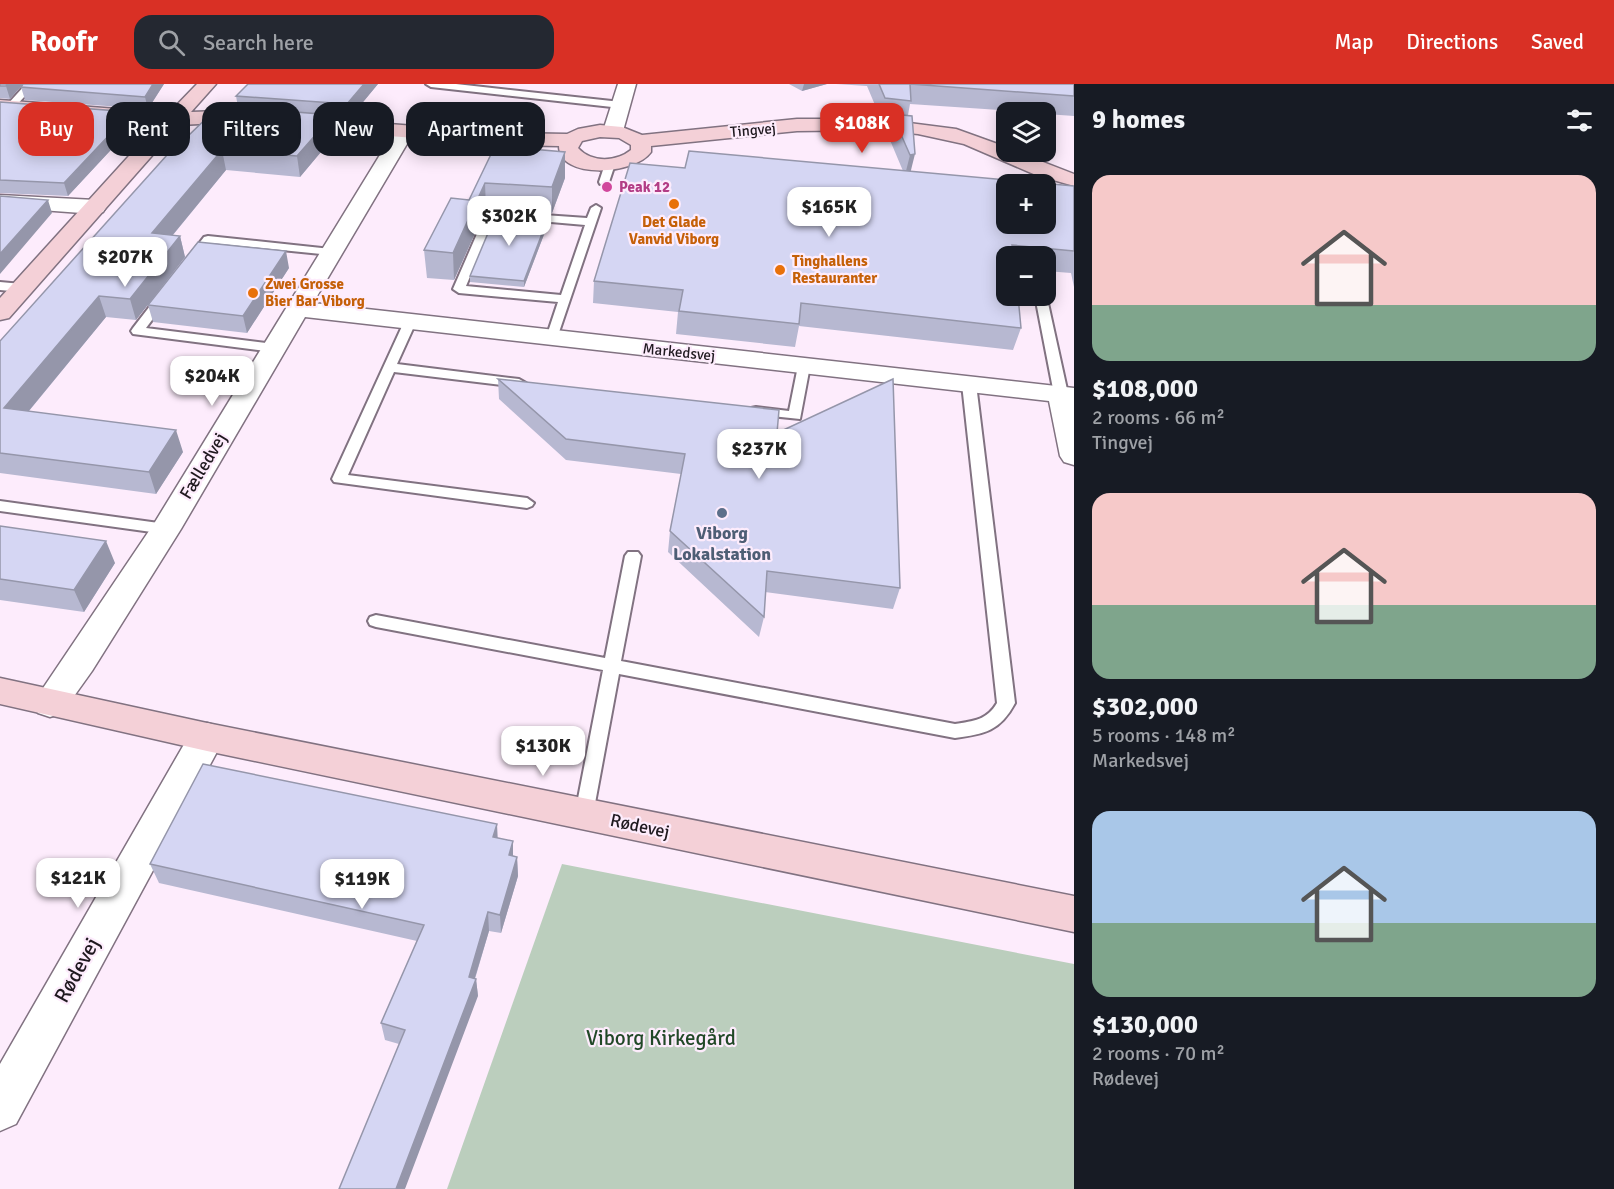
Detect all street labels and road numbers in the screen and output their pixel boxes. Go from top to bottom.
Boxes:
street label: Tingvej [729,119,777,141]
street label: Markedsvej [642,339,716,365]
street label: Fælledvej [175,429,231,503]
street label: Rødevej [608,809,672,843]
street label: Rødevej [49,933,105,1007]

